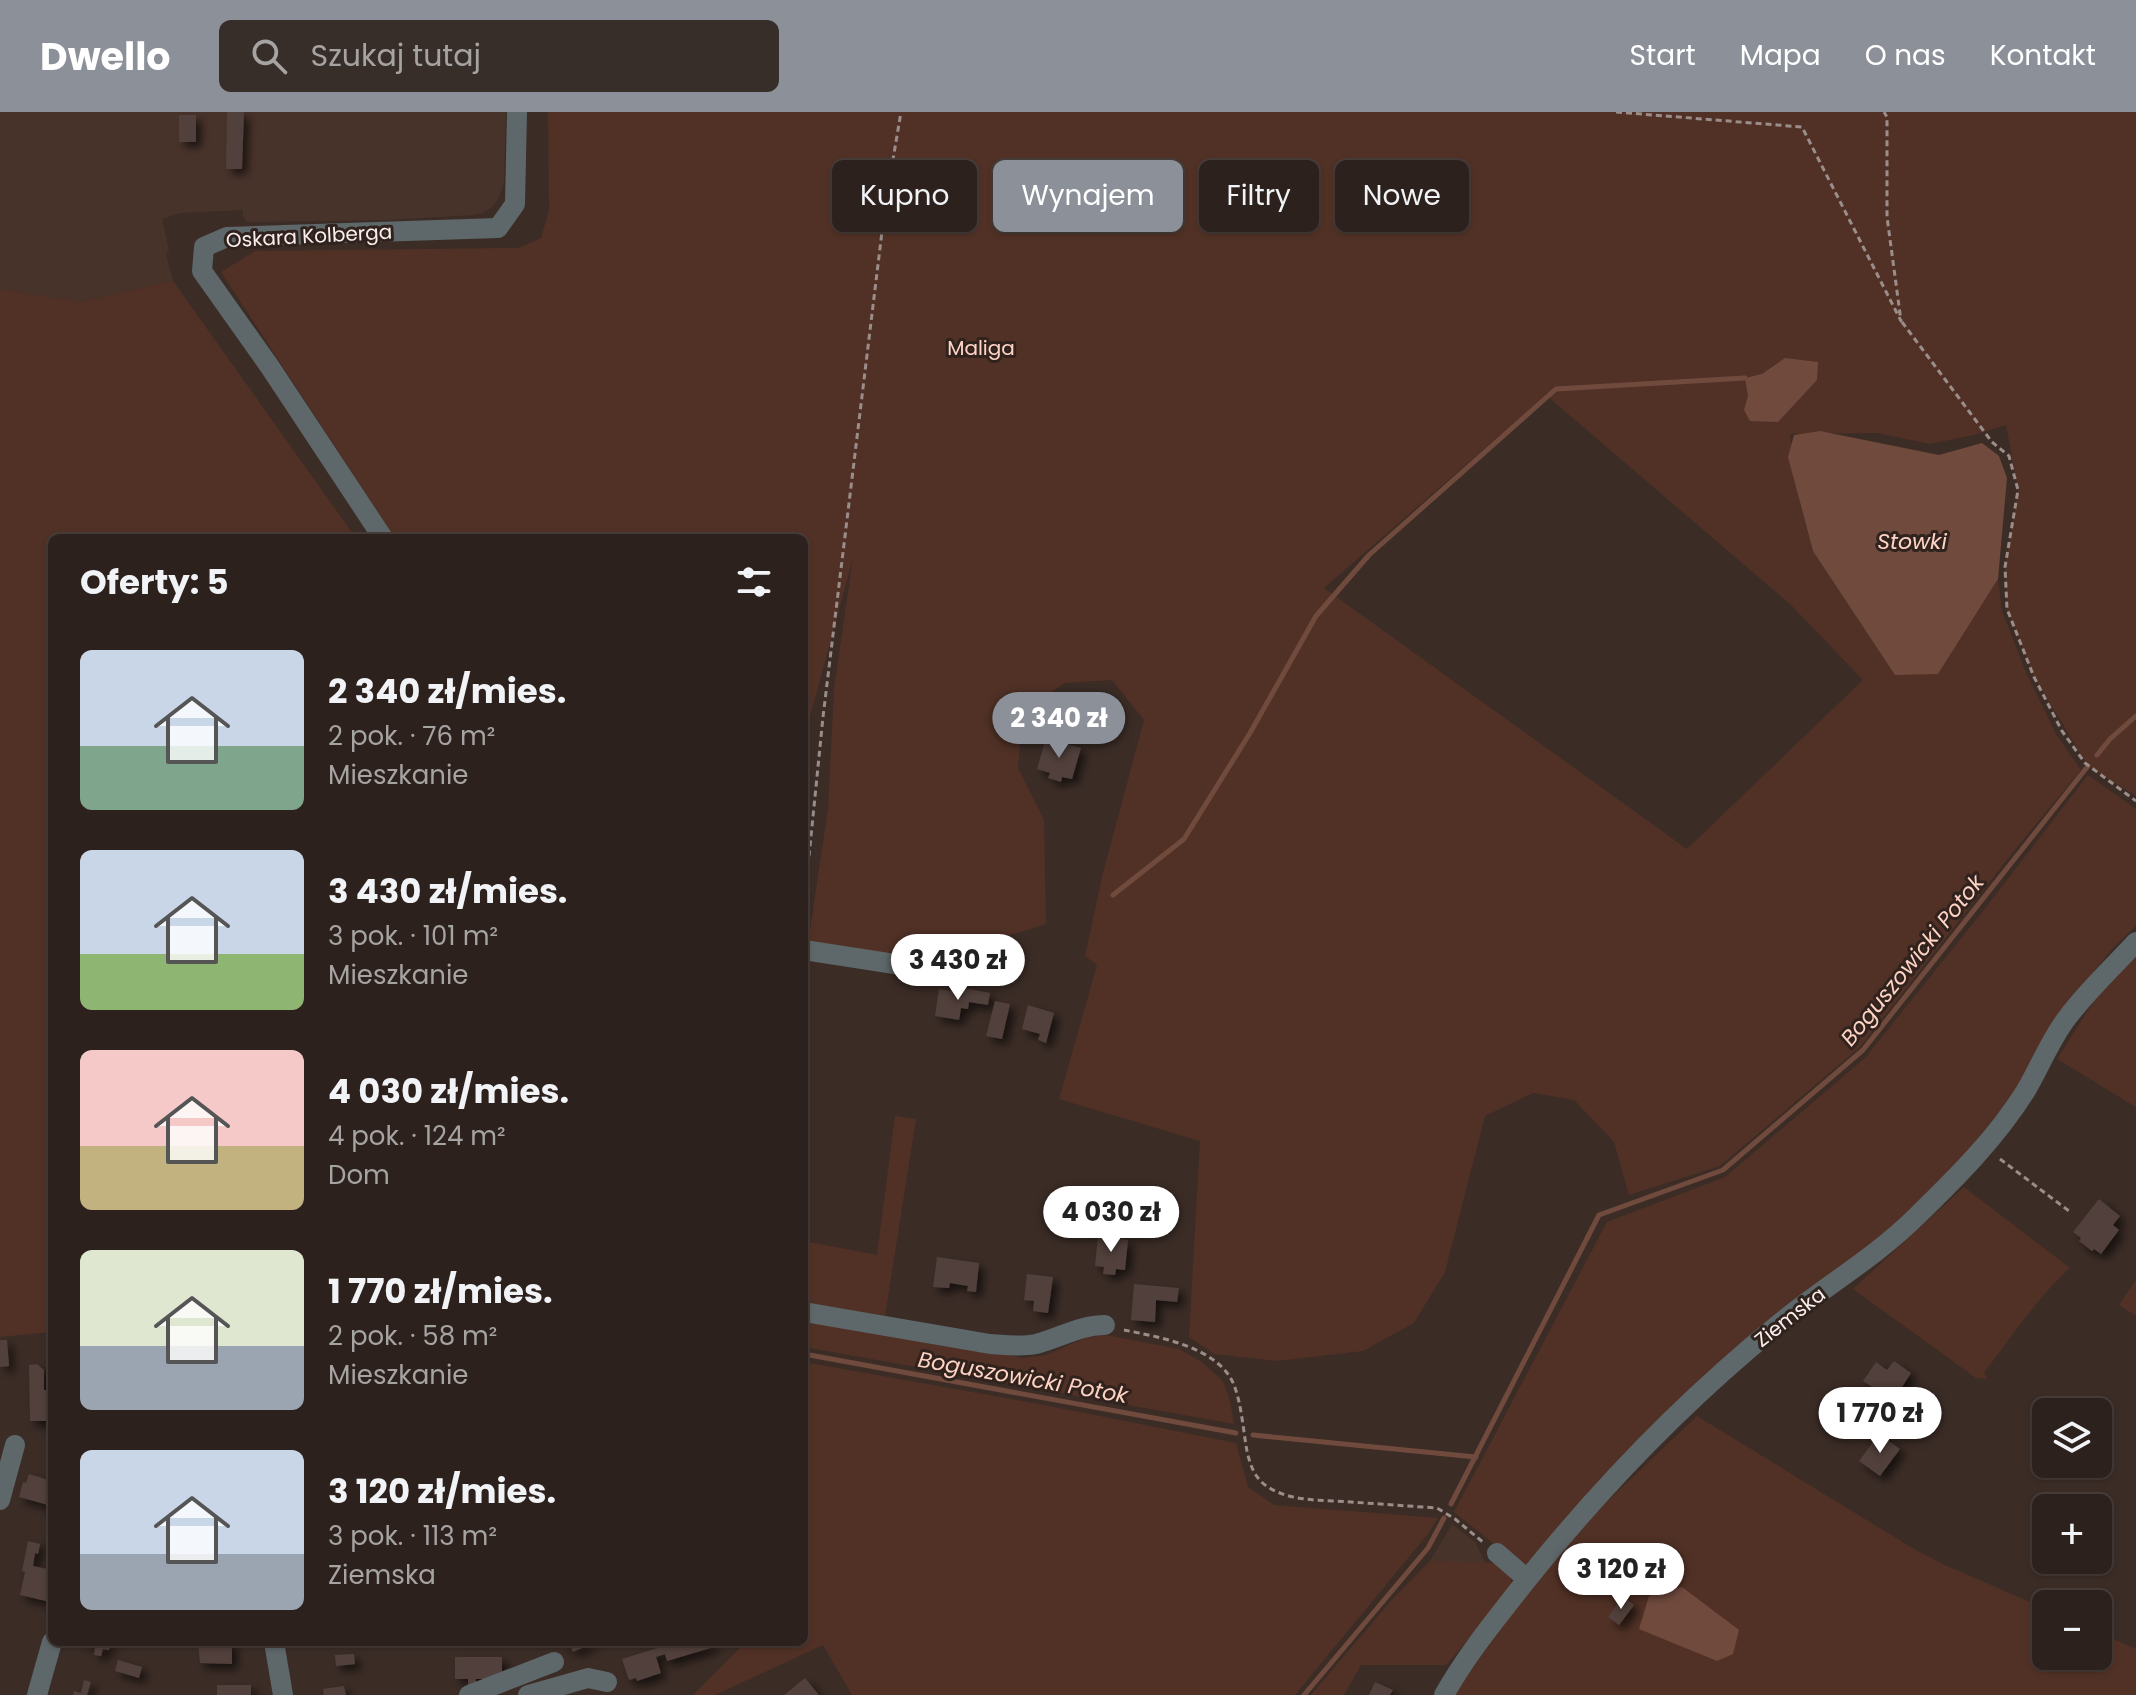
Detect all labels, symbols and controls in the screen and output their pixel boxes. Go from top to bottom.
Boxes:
search box [219,20,779,92]
text: Dwello [40,30,171,83]
icon: search [247,34,291,78]
text: Szukaj tutaj [311,34,481,77]
text: Start [1630,36,1696,75]
text: Mapa [1740,36,1821,75]
text: O nas [1865,36,1946,75]
text: Kontakt [1990,36,2096,75]
chip: Kupno [832,160,977,232]
chip: Wynajem [993,160,1183,232]
chip: Filtry [1199,160,1319,232]
chip: Nowe [1335,160,1469,232]
street label: Oskara Kolberga [225,218,393,254]
park label: Maliga [947,334,1015,362]
water label: Stowki [1877,526,1947,557]
text: Oferty: 5 [80,558,229,606]
icon: filters [732,560,776,604]
text: 2 340 zł/mies. [328,667,566,715]
icon: home [144,682,240,778]
pin: 2 340 zł [976,692,1142,760]
text: 2 340 zł [1010,700,1108,736]
text: 2 pok. · 76 m² [328,718,495,754]
text: Mieszkanie [328,757,468,793]
text: 3 430 zł/mies. [328,867,567,915]
water label: Boguszowicki Potok [1833,867,1992,1053]
icon: home [144,882,240,978]
text: 3 pok. · 101 m² [328,918,498,954]
pin: 3 430 zł [875,934,1041,1002]
text: 3 430 zł [909,942,1007,978]
text: Mieszkanie [328,957,468,993]
text: 4 030 zł/mies. [328,1067,569,1115]
icon: home [144,1082,240,1178]
text: 4 pok. · 124 m² [328,1118,506,1154]
text: Dom [328,1157,390,1193]
pin: 4 030 zł [1028,1186,1194,1254]
text: 4 030 zł [1061,1194,1161,1230]
text: 1 770 zł/mies. [328,1267,552,1315]
street label: Ziemska [1749,1280,1831,1354]
icon: home [144,1282,240,1378]
text: 2 pok. · 58 m² [328,1318,497,1354]
water label: Boguszowicki Potok [916,1344,1132,1411]
text: Mieszkanie [328,1357,468,1393]
pin: 1 770 zł [1797,1387,1963,1455]
text: 1 770 zł [1837,1395,1923,1431]
map controls [2032,1398,2112,1670]
button: layers [2032,1398,2112,1478]
text: 3 120 zł/mies. [328,1467,556,1515]
icon: home [144,1482,240,1578]
button: + [2032,1494,2112,1574]
text: 3 pok. · 113 m² [328,1518,497,1554]
pin: 3 120 zł [1538,1543,1704,1611]
text: 3 120 zł [1576,1551,1666,1587]
text: Ziemska [328,1557,436,1593]
button: − [2032,1590,2112,1670]

